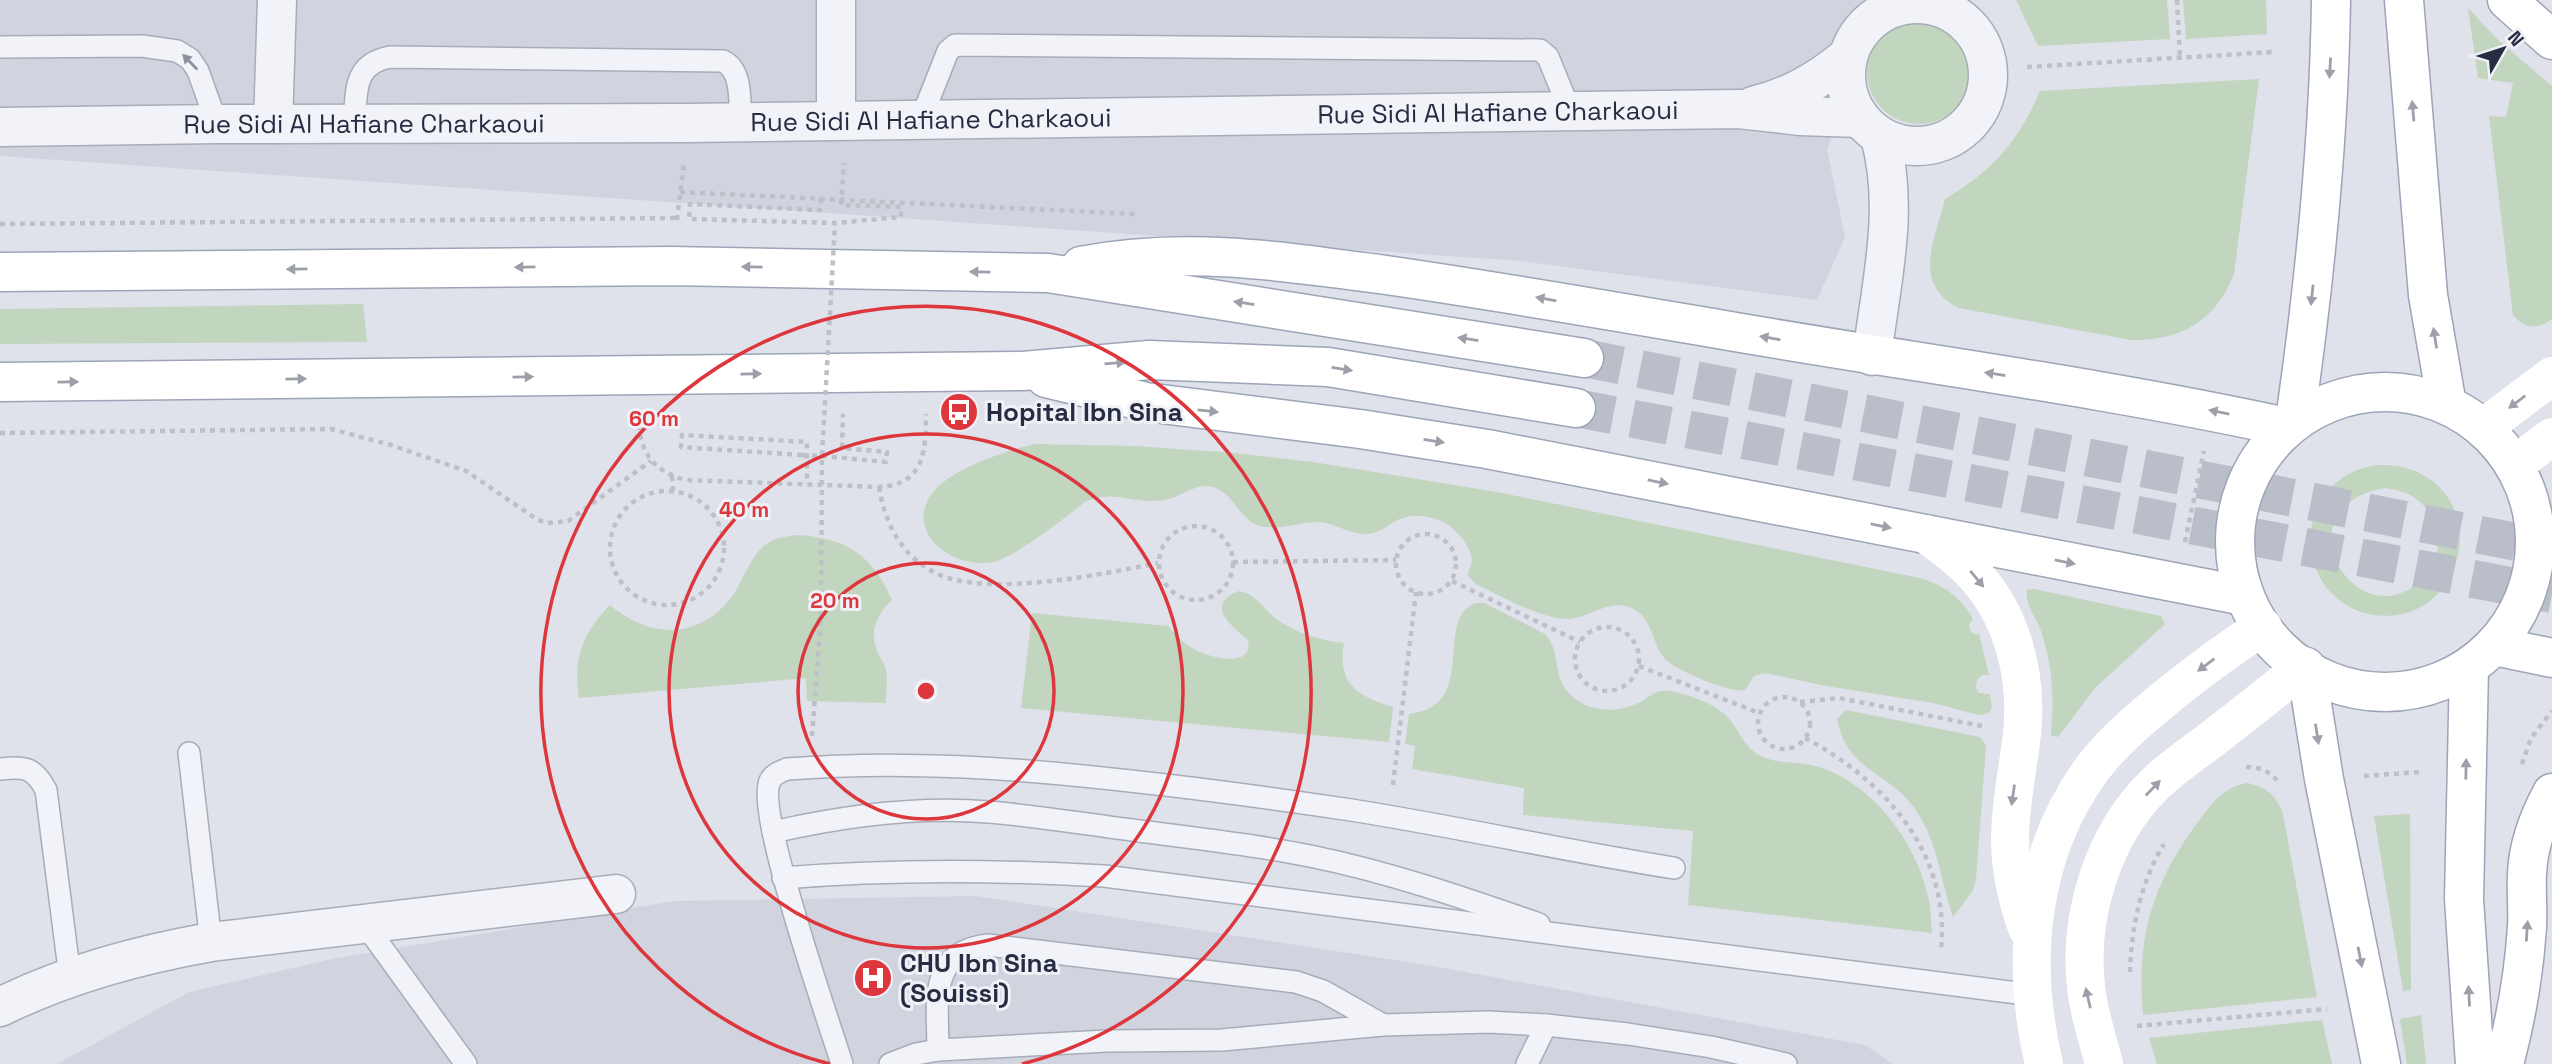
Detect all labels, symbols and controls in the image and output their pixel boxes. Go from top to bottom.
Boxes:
north arrow [2468,14,2538,84]
text: N [2502,26,2530,51]
one-way arrow [182,53,198,71]
one-way arrow [2324,57,2335,79]
street label: Rue Sidi Al Hafiane Charkaoui [1317,93,1679,132]
street label: Rue Sidi Al Hafiane Charkaoui [750,100,1112,139]
one-way arrow [2407,100,2418,122]
street label: Rue Sidi Al Hafiane Charkaoui [183,106,545,141]
one-way arrow [513,261,535,273]
one-way arrow [741,261,763,273]
one-way arrow [286,263,308,275]
one-way arrow [968,266,990,277]
one-way arrow [2306,284,2317,306]
one-way arrow [1535,293,1557,304]
one-way arrow [1232,297,1254,308]
one-way arrow [2429,327,2440,349]
one-way arrow [1759,332,1781,343]
one-way arrow [1457,333,1479,344]
one-way arrow [1104,357,1126,368]
one-way arrow [1331,364,1353,375]
one-way arrow [1984,368,2006,379]
one-way arrow [740,369,762,380]
one-way arrow [512,371,534,383]
one-way arrow [285,374,307,385]
one-way arrow [57,376,79,388]
bus stop icon: Hopital Ibn Sina [938,391,980,433]
place label: Hopital Ibn Sina [986,395,1183,429]
one-way arrow [2508,395,2527,409]
text: 60 m [629,405,679,432]
one-way arrow [1198,406,1220,417]
one-way arrow [2208,407,2230,418]
one-way arrow [1423,436,1445,447]
one-way arrow [1647,477,1669,488]
text: 40 m [719,496,769,523]
one-way arrow [1870,520,1892,531]
one-way arrow [2054,557,2076,568]
one-way arrow [1969,570,1985,588]
text: 20 m [810,587,860,614]
one-way arrow [2197,657,2215,671]
centre of rings [914,679,938,703]
one-way arrow [2312,723,2323,745]
one-way arrow [2460,757,2471,779]
one-way arrow [2144,780,2160,797]
one-way arrow [2008,784,2019,806]
one-way arrow [2521,920,2532,942]
place label: CHU Ibn Sina (Souissi) [900,946,1058,1010]
one-way arrow [2355,946,2366,968]
hospital icon: CHU Ibn Sina (Souissi) [852,957,894,999]
one-way arrow [2463,985,2474,1007]
one-way arrow [2083,987,2094,1009]

